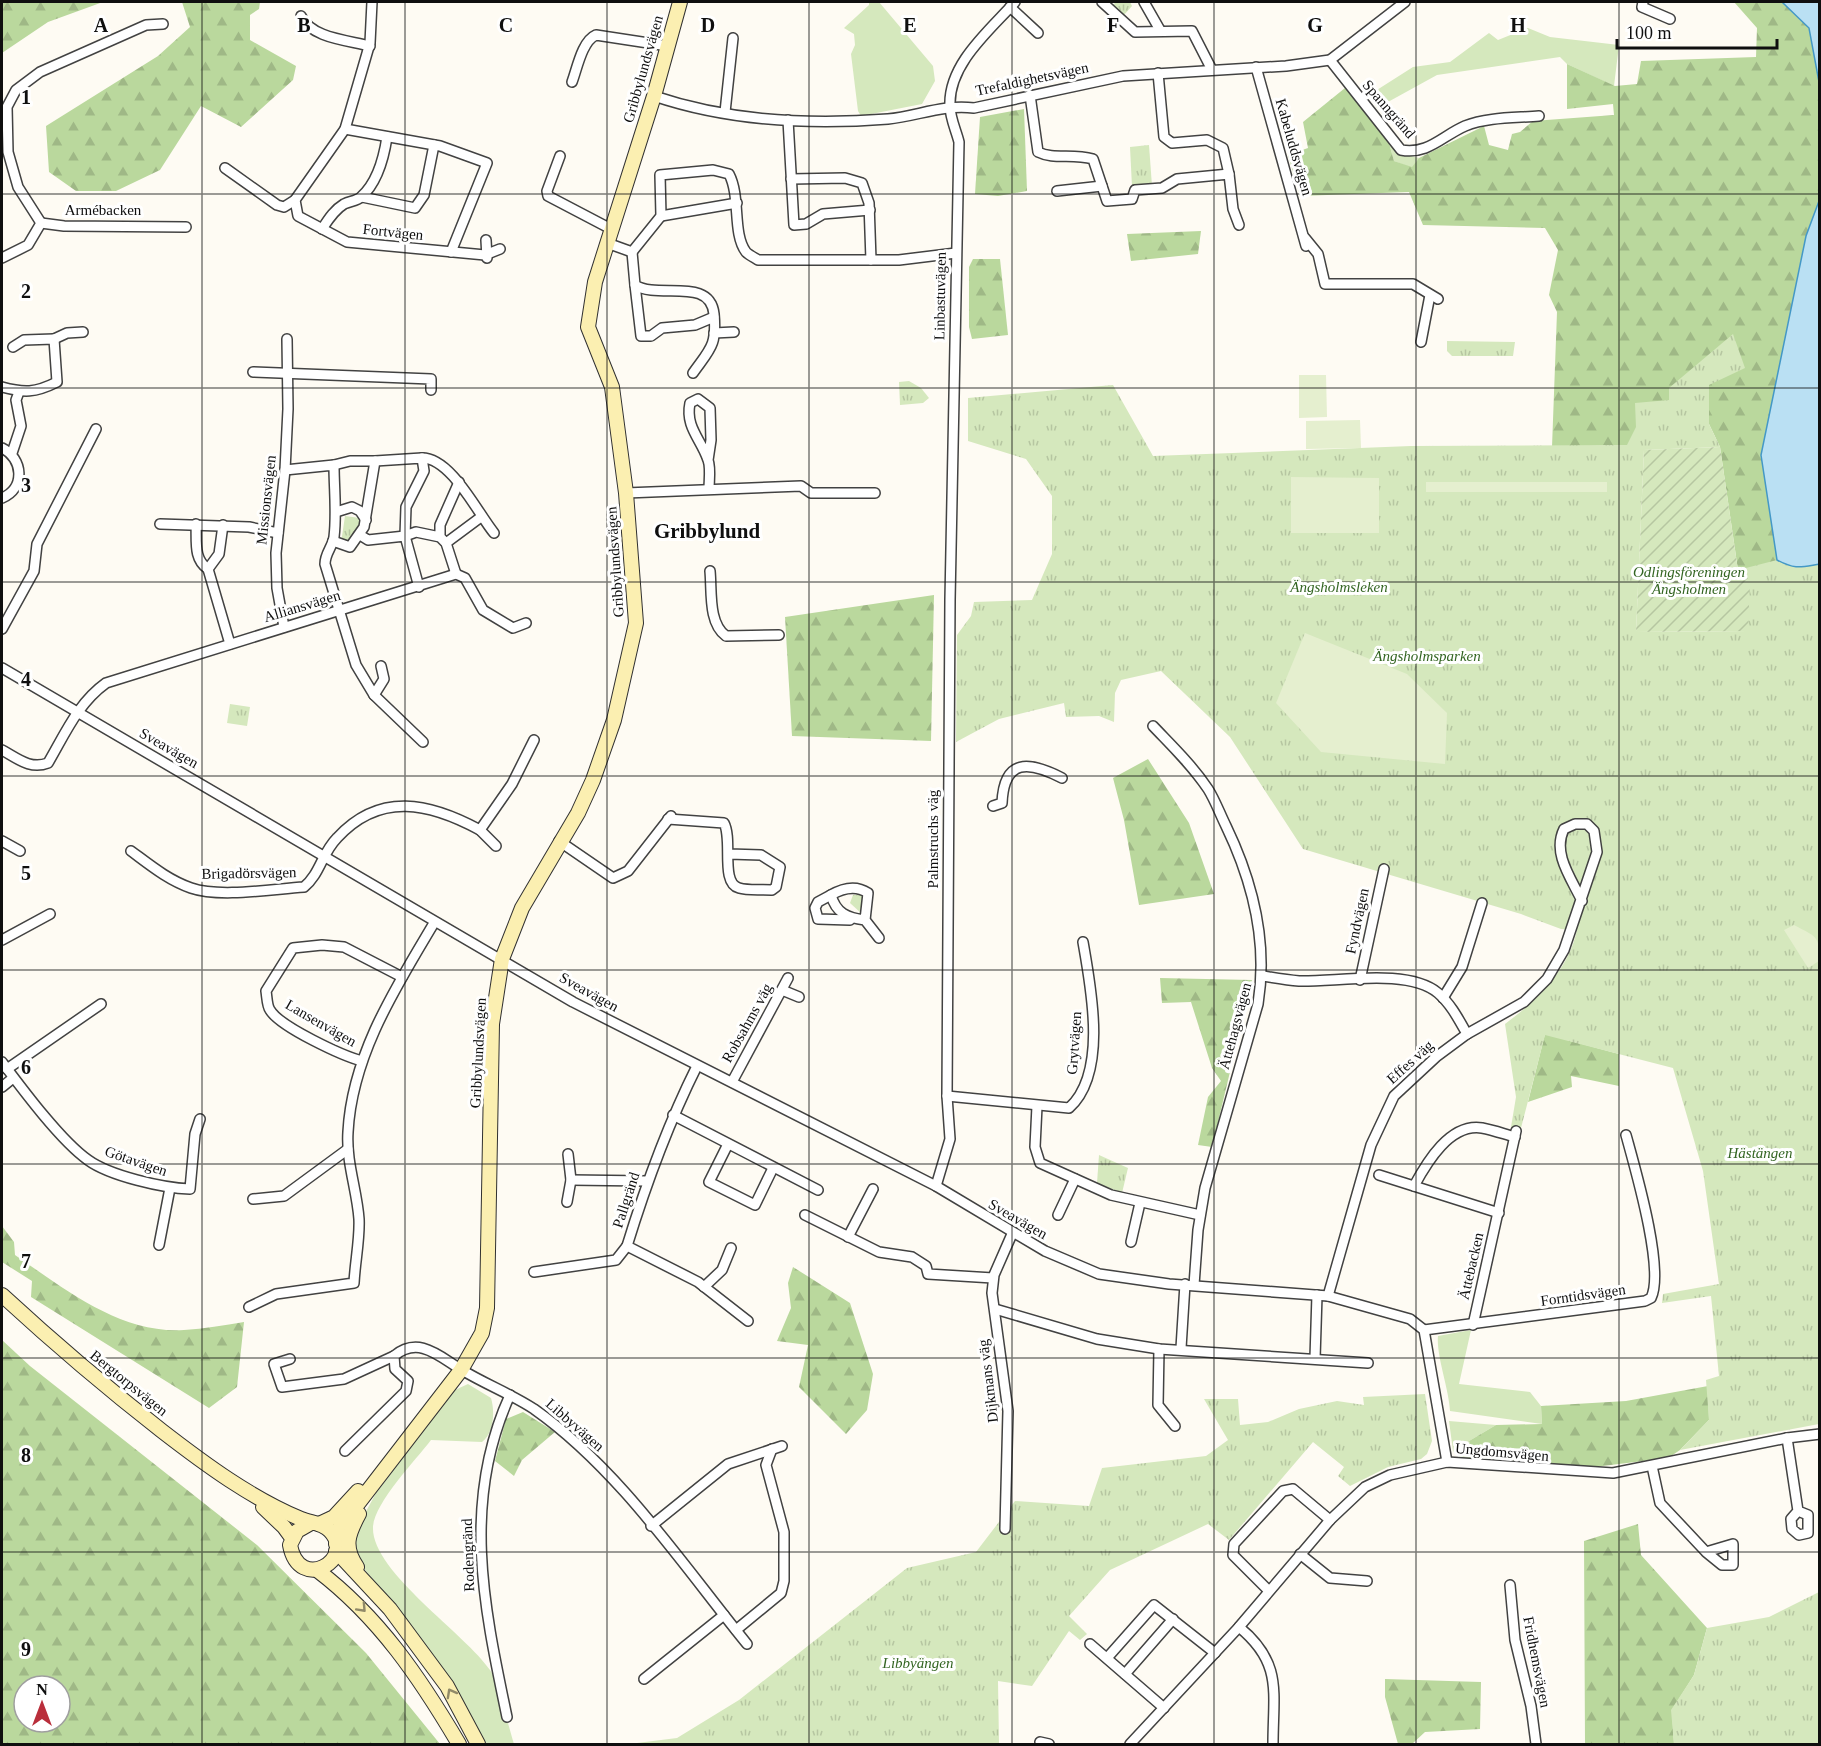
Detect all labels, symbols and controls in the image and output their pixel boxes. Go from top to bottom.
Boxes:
scale bar [1617,12,1778,50]
street label: Gribbylundsvägen [620,13,666,124]
text: A [94,14,109,36]
text: B [297,14,311,36]
text: C [499,14,513,36]
text: D [701,14,715,36]
text: E [903,14,917,36]
text: F [1107,14,1119,36]
text: G [1307,14,1323,36]
text: H [1510,14,1526,36]
text: 100 m [1626,23,1672,43]
street label: Trefaldighetsvägen [974,59,1091,99]
street label: Spanngränd [1359,77,1419,142]
text: 1 [21,86,31,108]
street label: Kabeluddsvägen [1273,97,1316,198]
street label: Armébacken [65,202,142,218]
street label: Fortvägen [362,221,425,243]
street label: Linbastuvägen [931,251,949,340]
text: 2 [21,280,31,302]
street label: Missionsvägen [253,454,279,546]
text: 3 [21,474,31,496]
street label: Gribbylundsvägen [603,506,627,618]
district label: Gribbylund [654,519,760,543]
park label: Odlingsföreningen Ängsholmen [1633,564,1745,597]
park label: Ängsholmsleken [1289,579,1388,595]
street label: Alliansvägen [262,587,343,625]
park label: Ängsholmsparken [1372,648,1481,664]
text: 4 [21,668,31,690]
street label: Sveavägen [137,725,202,771]
street label: Palmstruchs väg [925,789,941,888]
text: 5 [21,862,31,884]
street label: Brigadörsvägen [201,864,297,882]
street label: Fyndvägen [1342,886,1372,955]
street label: Sveavägen [557,969,622,1015]
street label: Robsahms väg [719,980,776,1065]
street label: Ättehagsvägen [1216,980,1254,1071]
street label: Lansenvägen [283,996,360,1050]
street label: Gribbylundsvägen [467,997,489,1109]
street label: Grytvägen [1064,1010,1084,1075]
street label: Effes väg [1384,1037,1437,1087]
text: 6 [21,1056,31,1078]
street label: Götavägen [103,1143,170,1179]
park label: Hästängen [1727,1145,1793,1161]
street label: Pallgränd [610,1170,643,1230]
street label: Sveavägen [986,1196,1051,1242]
street label: Ättebacken [1456,1230,1487,1301]
text: 7 [21,1250,31,1272]
street label: Forntidsvägen [1539,1281,1627,1309]
street label: Dijkmans väg [975,1338,1001,1424]
street label: Bergtorpsvägen [87,1347,171,1419]
street label: Libbyvägen [543,1395,608,1455]
street label: Ungdomsvägen [1454,1440,1550,1464]
text: 8 [21,1444,31,1466]
street label: Rodengränd [459,1518,477,1592]
one-way arrow [354,1600,365,1611]
street label: Fridhemsvägen [1520,1615,1554,1709]
text: 9 [21,1638,31,1660]
park label: Libbyängen [882,1655,953,1671]
north arrow [12,1674,72,1734]
text: N [36,1681,48,1698]
one-way arrow [447,1689,458,1699]

